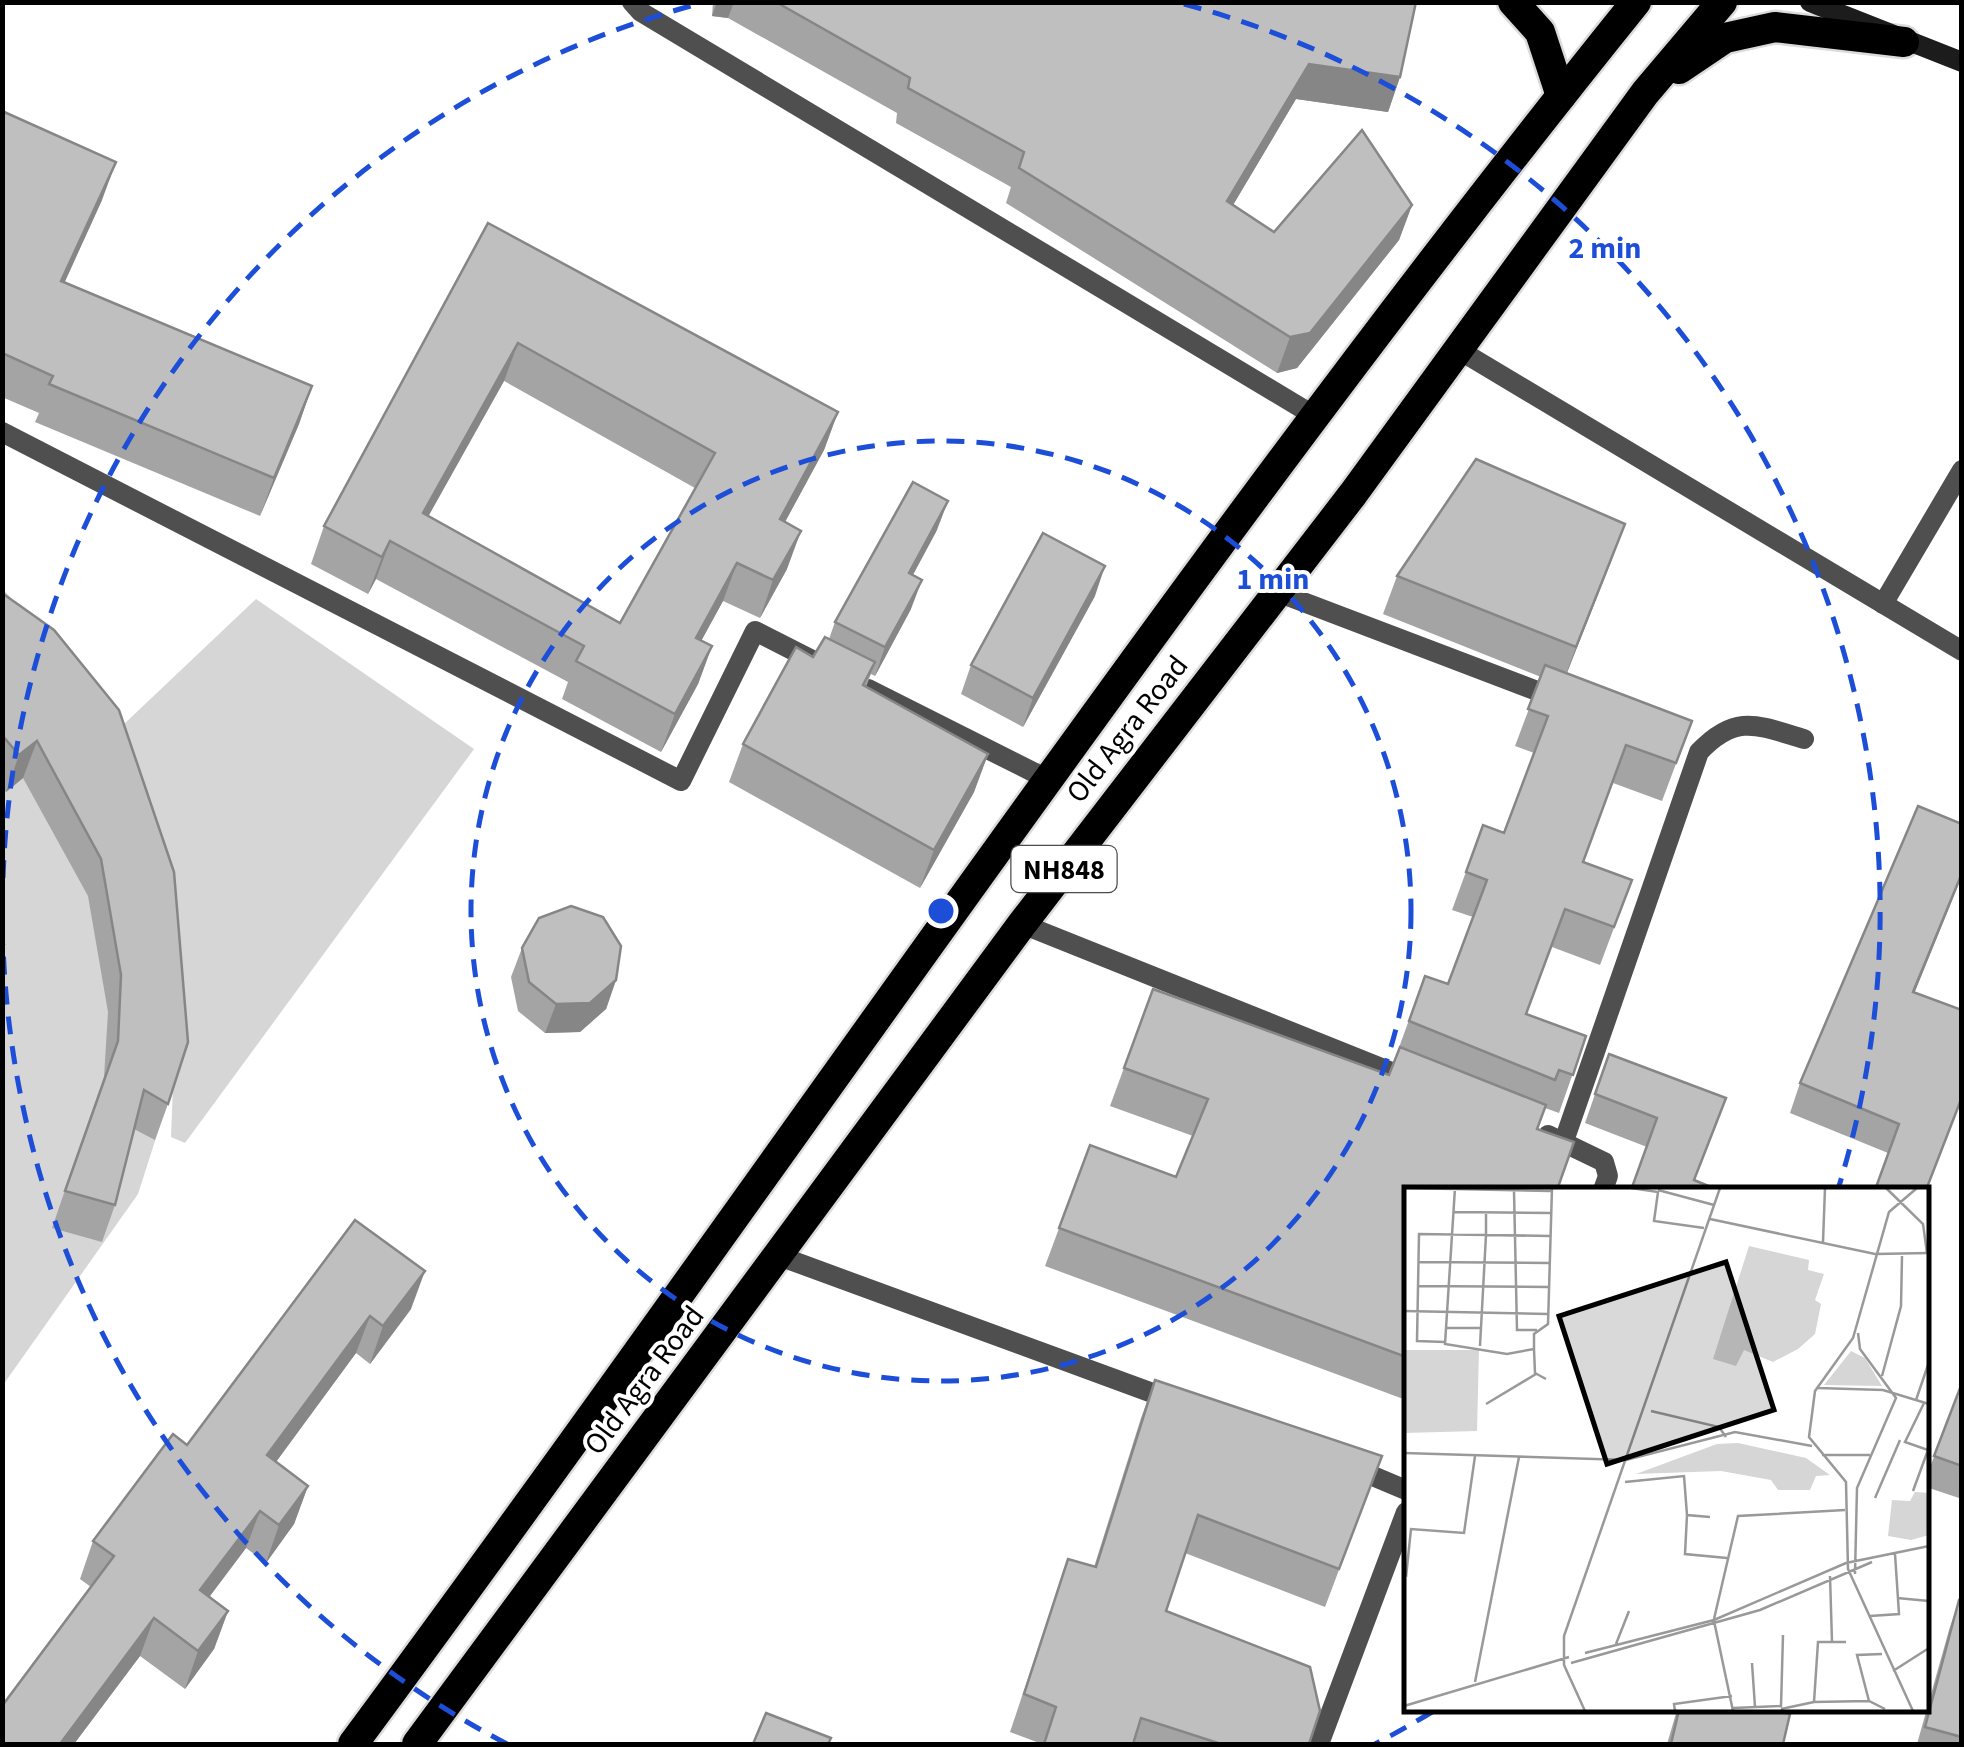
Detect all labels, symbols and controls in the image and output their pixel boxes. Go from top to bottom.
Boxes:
text: 2 min [1569,227,1642,270]
text: 1 min [1237,558,1310,601]
street label: Old Agra Road [1056,646,1199,812]
road number: NH848 [1012,846,1116,892]
centre of rings [923,893,959,929]
inset map [1404,1187,1929,1712]
street label: Old Agra Road [574,1297,715,1464]

